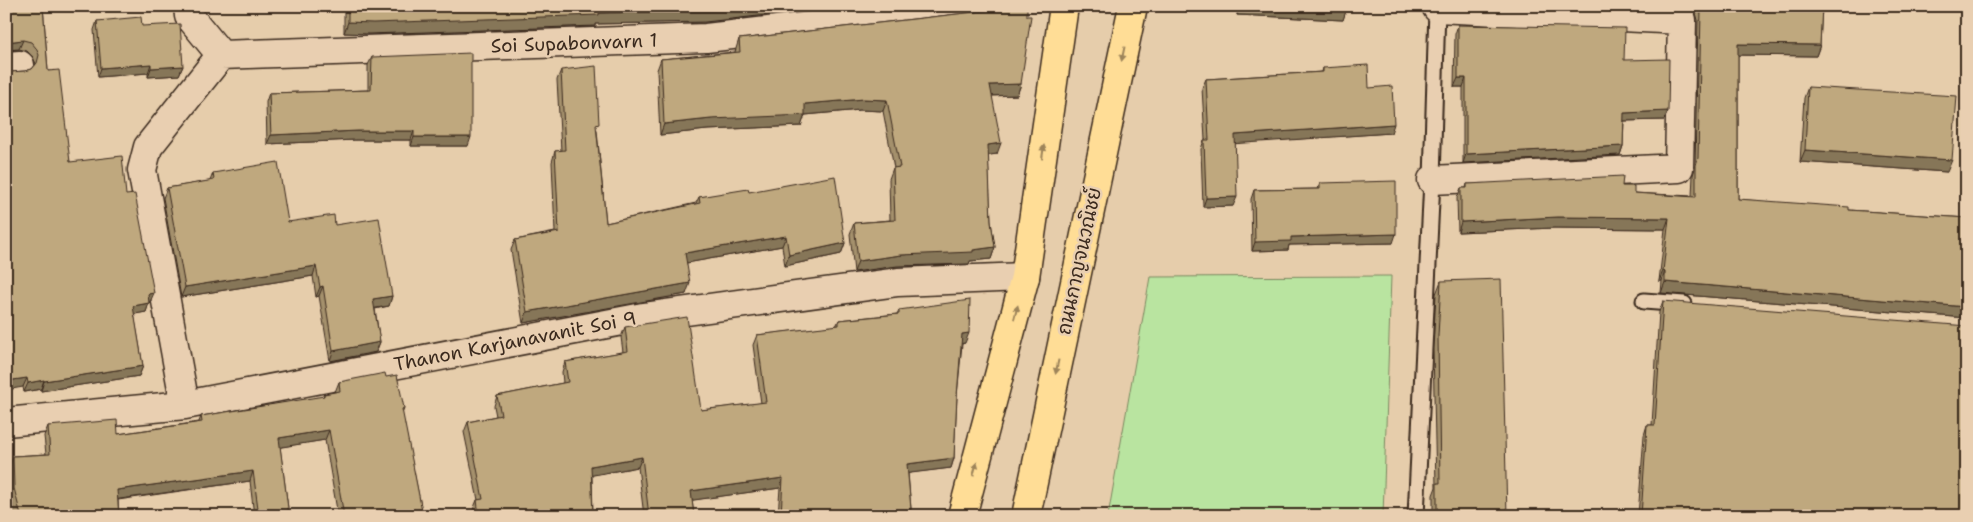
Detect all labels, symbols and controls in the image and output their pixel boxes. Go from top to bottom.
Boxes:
street label: Soi Supabonvarn 1 [490,28,658,58]
one-way arrow [1118,46,1126,62]
one-way arrow [1040,143,1048,159]
street label: ถนนกาญจนวณิชย์ [1051,185,1107,337]
one-way arrow [1013,304,1021,319]
street label: Thanon Karjanavanit Soi 9 [392,305,638,377]
one-way arrow [1053,360,1061,375]
one-way arrow [971,461,979,476]

